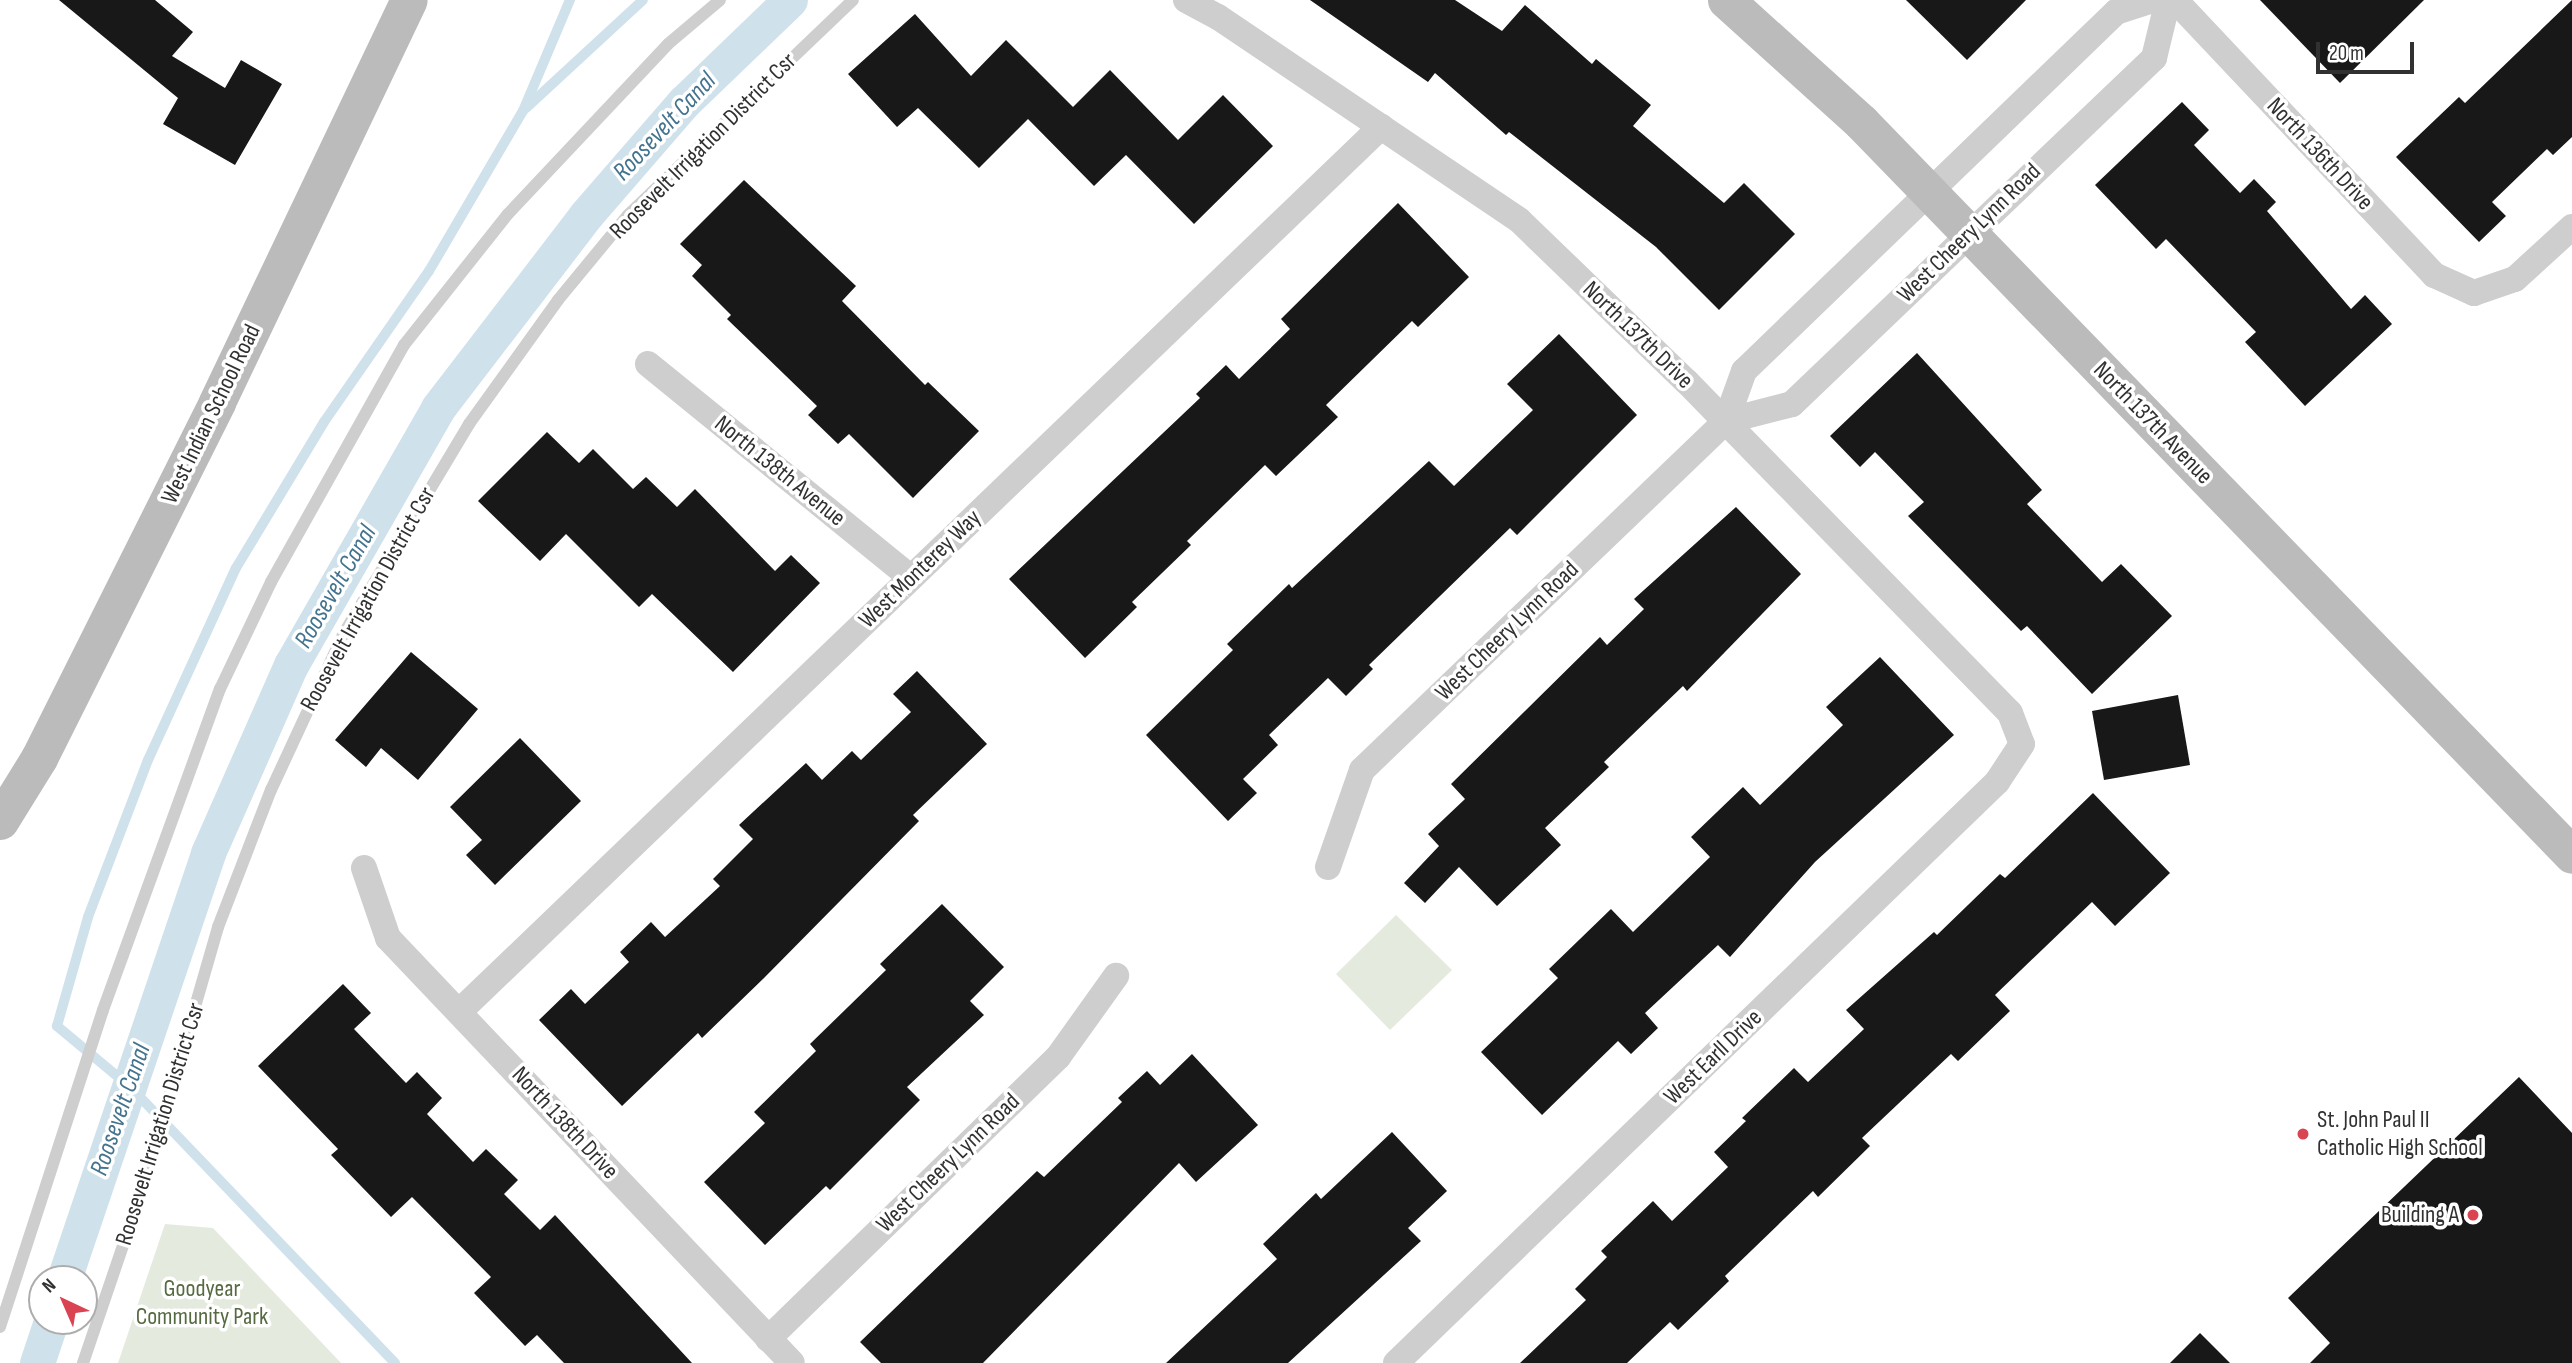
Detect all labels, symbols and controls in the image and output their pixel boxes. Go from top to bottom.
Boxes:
scale bar [2320,28,2418,72]
text: 20 m [2329,41,2364,66]
street label: Roosevelt Irrigation District Csr [604,47,802,245]
water label: Roosevelt Canal [607,66,723,188]
street label: North 136th Drive [2261,92,2379,216]
street label: West Cheery Lynn Road [1891,157,2047,309]
street label: North 137th Drive [1577,275,1699,395]
street label: West Indian School Road [155,320,267,508]
street label: North 137th Avenue [2087,356,2219,490]
street label: North 138th Avenue [709,410,851,532]
street label: Roosevelt Irrigation District Csr [294,482,442,716]
street label: West Monterey Way [853,504,987,634]
water label: Roosevelt Canal [288,520,384,654]
street label: West Cheery Lynn Road [1429,555,1585,707]
street label: Roosevelt Irrigation District Csr [109,999,211,1249]
street label: West Earll Drive [1658,1003,1768,1111]
water label: Roosevelt Canal [84,1040,158,1180]
street label: North 138th Drive [506,1061,624,1185]
street label: West Cheery Lynn Road [870,1087,1026,1239]
place label: St. John Paul II Catholic High School [2317,1106,2483,1162]
marker: St. John Paul II Catholic High School [2295,1126,2311,1142]
place label: Building A [2381,1201,2459,1229]
marker: Building A [2465,1207,2481,1223]
north arrow [28,1265,98,1335]
text: N [38,1274,61,1298]
park label: Goodyear Community Park [136,1275,268,1331]

